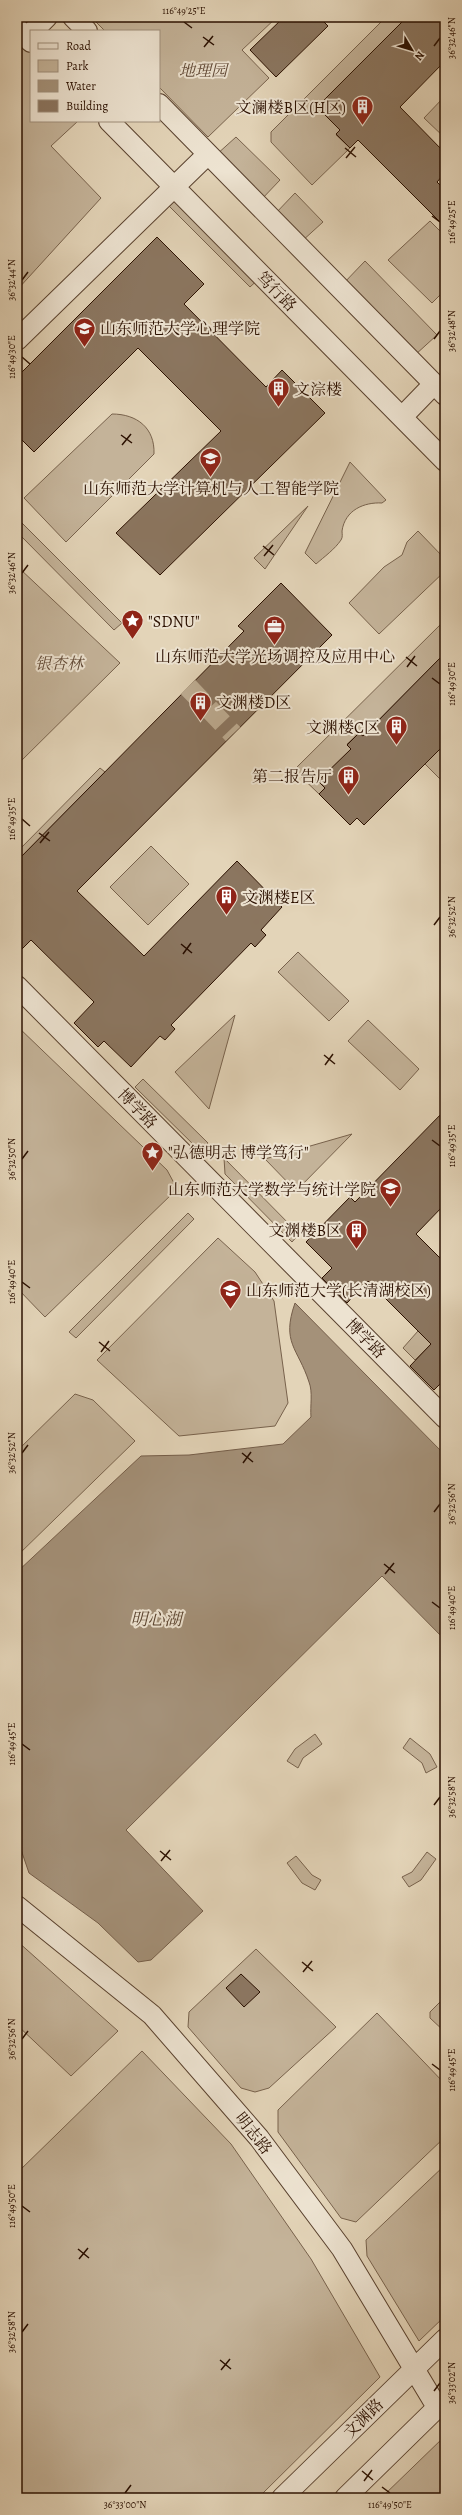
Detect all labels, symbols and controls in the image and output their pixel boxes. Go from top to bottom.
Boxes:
text: 116°49'25"E [162,4,206,17]
text: 36°32'46"N [445,17,458,59]
legend [30,30,160,122]
north arrow [392,30,432,70]
text: Road [66,38,92,54]
text: N [411,48,428,64]
text: Park [66,58,89,74]
park label: 地理园 [179,60,230,82]
text: Water [65,78,96,94]
building icon: 文澜楼B区(H区) [349,94,375,127]
place label: 文澜楼B区(H区) [236,97,346,119]
text: Building [66,98,108,114]
text: 116°49'25"E [445,200,458,244]
text: 36°32'44"N [5,259,18,301]
street label: 笃行路 [252,267,301,316]
text: 36°32'48"N [445,310,458,352]
school or university icon: 山东师范大学心理学院 [71,315,97,348]
place label: 山东师范大学心理学院 [100,318,260,340]
text: 116°49'30"E [5,335,18,379]
building icon: 文淙楼 [265,376,291,409]
place label: 文淙楼 [294,379,342,401]
school or university icon: 山东师范大学计算机与人工智能学院 [198,445,224,478]
place label: 山东师范大学计算机与人工智能学院 [83,478,339,500]
text: 36°32'46"N [5,552,18,594]
place icon: "SDNU" [120,608,146,641]
place label: "SDNU" [148,611,200,633]
office icon: 山东师范大学光场调控及应用中心 [262,613,288,646]
place label: 山东师范大学光场调控及应用中心 [155,646,395,668]
park label: 银杏林 [35,653,85,675]
text: 116°49'30"E [445,662,458,706]
building icon: 文渊楼D区 [187,689,213,722]
place label: 文渊楼D区 [216,692,291,714]
building icon: 文渊楼C区 [383,714,409,747]
place label: 文渊楼C区 [306,717,380,739]
building icon: 第二报告厅 [335,763,361,796]
place label: 第二报告厅 [252,766,332,788]
text: 116°49'35"E [5,798,18,840]
building icon: 文渊楼E区 [214,884,240,917]
place label: 文渊楼E区 [242,887,315,909]
text: 36°32'52"N [445,896,458,938]
street label: 博学路 [113,1084,162,1134]
text: 116°49'35"E [445,1125,458,1167]
text: 36°32'50"N [5,1138,18,1180]
place icon: "弘德明志 博学笃行" [140,1139,166,1172]
place label: "弘德明志 博学笃行" [168,1142,309,1164]
school or university icon: 山东师范大学数学与统计学院 [378,1176,404,1209]
place label: 山东师范大学数学与统计学院 [168,1179,376,1201]
building icon: 文渊楼B区 [344,1217,370,1250]
place label: 文渊楼B区 [268,1220,342,1242]
text: 116°49'40"E [5,1260,18,1304]
school or university icon: 山东师范大学(长清湖校区) [218,1277,244,1310]
place label: 山东师范大学(长清湖校区) [246,1280,431,1302]
street label: 博学路 [341,1314,390,1363]
text: 36°32'52"N [5,1432,18,1474]
text: 36°32'56"N [445,1483,458,1525]
text: 116°49'40"E [445,1586,458,1630]
water label: 明心湖 [131,1608,184,1631]
text: 116°49'45"E [5,1722,18,1766]
text: 36°32'58"N [445,1776,458,1818]
text: 36°32'56"N [5,2018,18,2060]
text: 116°49'45"E [445,2048,458,2092]
street label: 明志路 [230,2108,277,2159]
text: 116°49'50"E [5,2184,18,2228]
text: 36°32'58"N [5,2311,18,2353]
text: 36°33'02"N [445,2362,458,2404]
street label: 文渊路 [339,2394,388,2443]
text: 36°33'00"N [104,2498,146,2511]
text: 116°49'50"E [368,2498,412,2511]

